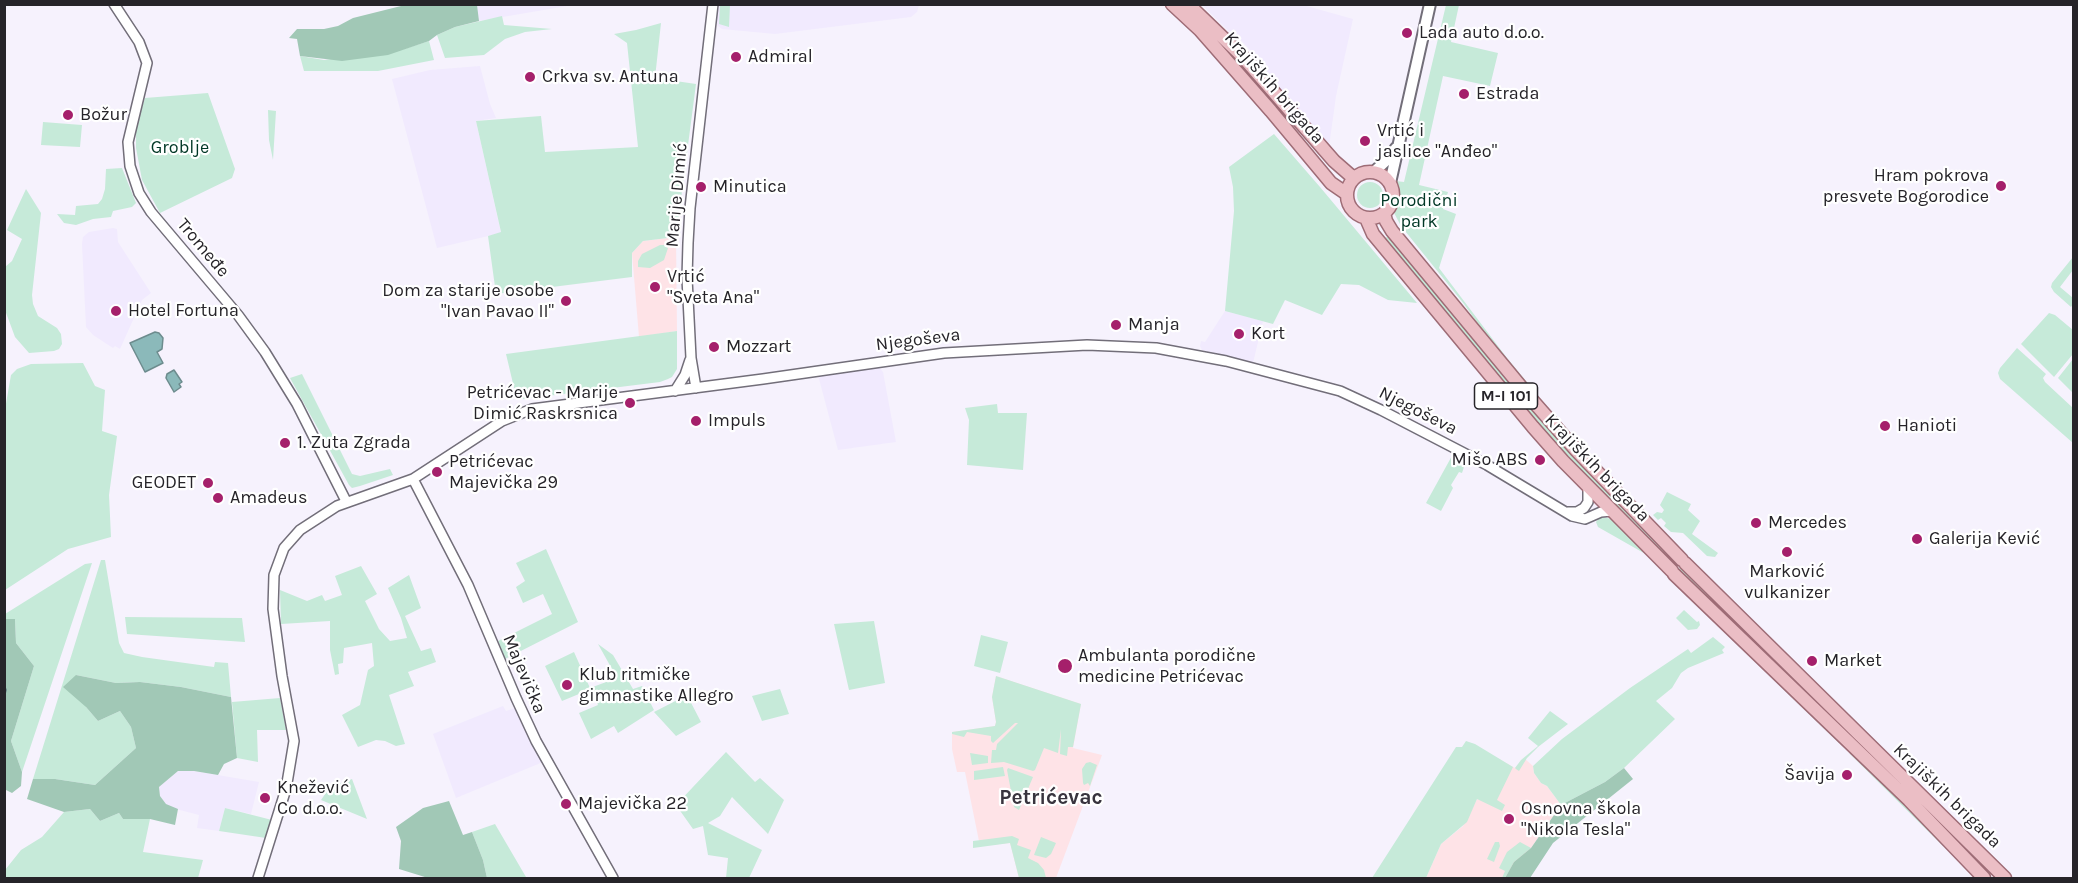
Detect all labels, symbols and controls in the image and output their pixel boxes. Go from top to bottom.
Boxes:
place label: Lada auto d.o.o. [1419,22,1544,44]
marker: Lada auto d.o.o. [1400,26,1414,40]
street label: Krajiških brigada [1219,27,1329,149]
place label: Admiral [748,46,813,68]
marker: Admiral [729,50,743,64]
place label: Crkva sv. Antuna [542,66,679,88]
marker: Crkva sv. Antuna [523,70,537,84]
place label: Estrada [1476,83,1539,105]
marker: Estrada [1457,87,1471,101]
place label: Božur [80,104,127,126]
marker: Božur [61,108,75,122]
place label: Vrtić i jaslice "Anđeo" [1377,120,1497,162]
marker: Vrtić i jaslice "Anđeo" [1358,134,1372,148]
park label: Groblje [151,137,209,159]
street label: Marije Dimić [662,142,692,248]
place label: Hram pokrova presvete Bogorodice [1823,165,1989,207]
place label: Minutica [713,176,787,198]
marker: Hram pokrova presvete Bogorodice [1994,179,2008,193]
marker: Minutica [694,180,708,194]
park label: Porodični park [1380,190,1458,232]
street label: Tromeđe [172,214,234,282]
place label: Vrtić "Sveta Ana" [667,266,759,308]
place label: Dom za starije osobe "Ivan Pavao II" [382,280,554,322]
marker: Vrtić "Sveta Ana" [648,280,662,294]
marker: Dom za starije osobe "Ivan Pavao II" [559,294,573,308]
place label: Hotel Fortuna [128,300,239,322]
marker: Hotel Fortuna [109,304,123,318]
place label: Manja [1128,314,1180,336]
marker: Manja [1109,318,1123,332]
place label: Kort [1251,323,1285,345]
street label: Njegoševa [875,324,961,356]
marker: Kort [1232,327,1246,341]
place label: Mozzart [726,336,791,358]
marker: Mozzart [707,340,721,354]
place label: Petrićevac - Marije Dimić Raskrsnica [467,382,618,424]
street label: Njegoševa [1375,382,1461,440]
road number: M-I 101 [1474,383,1538,409]
marker: Petrićevac - Marije Dimić Raskrsnica [623,396,637,410]
place label: Impuls [708,410,766,432]
street label: Krajiških brigada [1540,410,1654,526]
marker: Impuls [689,414,703,428]
place label: Hanioti [1897,415,1957,437]
marker: Hanioti [1878,419,1892,433]
place label: 1. Zuta Zgrada [297,432,411,454]
marker: 1. Zuta Zgrada [278,436,292,450]
place label: Mišo ABS [1451,449,1528,471]
place label: Petrićevac Majevička 29 [449,451,558,494]
marker: Mišo ABS [1533,453,1547,467]
marker: Petrićevac Majevička 29 [430,465,444,479]
place label: GEODET [132,472,196,494]
marker: GEODET [201,476,215,490]
place label: Amadeus [230,487,307,509]
marker: Amadeus [211,491,225,505]
place label: Mercedes [1768,512,1847,534]
marker: Mercedes [1749,516,1763,530]
place label: Galerija Kević [1929,528,2040,550]
marker: Galerija Kević [1910,532,1924,546]
marker: Marković vulkanizer [1780,545,1794,559]
place label: Marković vulkanizer [1744,561,1830,604]
street label: Majevička [498,631,550,717]
place label: Ambulanta porodične medicine Petrićevac [1078,645,1256,688]
place label: Market [1824,650,1882,672]
marker: Market [1805,654,1819,668]
marker: Ambulanta porodične medicine Petrićevac [1056,657,1074,675]
place label: Klub ritmičke gimnastike Allegro [579,664,734,706]
marker: Klub ritmičke gimnastike Allegro [560,678,574,692]
street label: Krajiških brigada [1889,739,2005,853]
place label: Šavija [1784,764,1835,786]
marker: Šavija [1840,768,1854,782]
place label: Knežević Co d.o.o. [277,777,350,820]
district label: Petrićevac [999,785,1103,811]
marker: Knežević Co d.o.o. [258,791,272,805]
place label: Majevička 22 [578,793,687,815]
marker: Majevička 22 [559,797,573,811]
place label: Osnovna škola "Nikola Tesla" [1521,798,1641,840]
marker: Osnovna škola "Nikola Tesla" [1502,812,1516,826]

